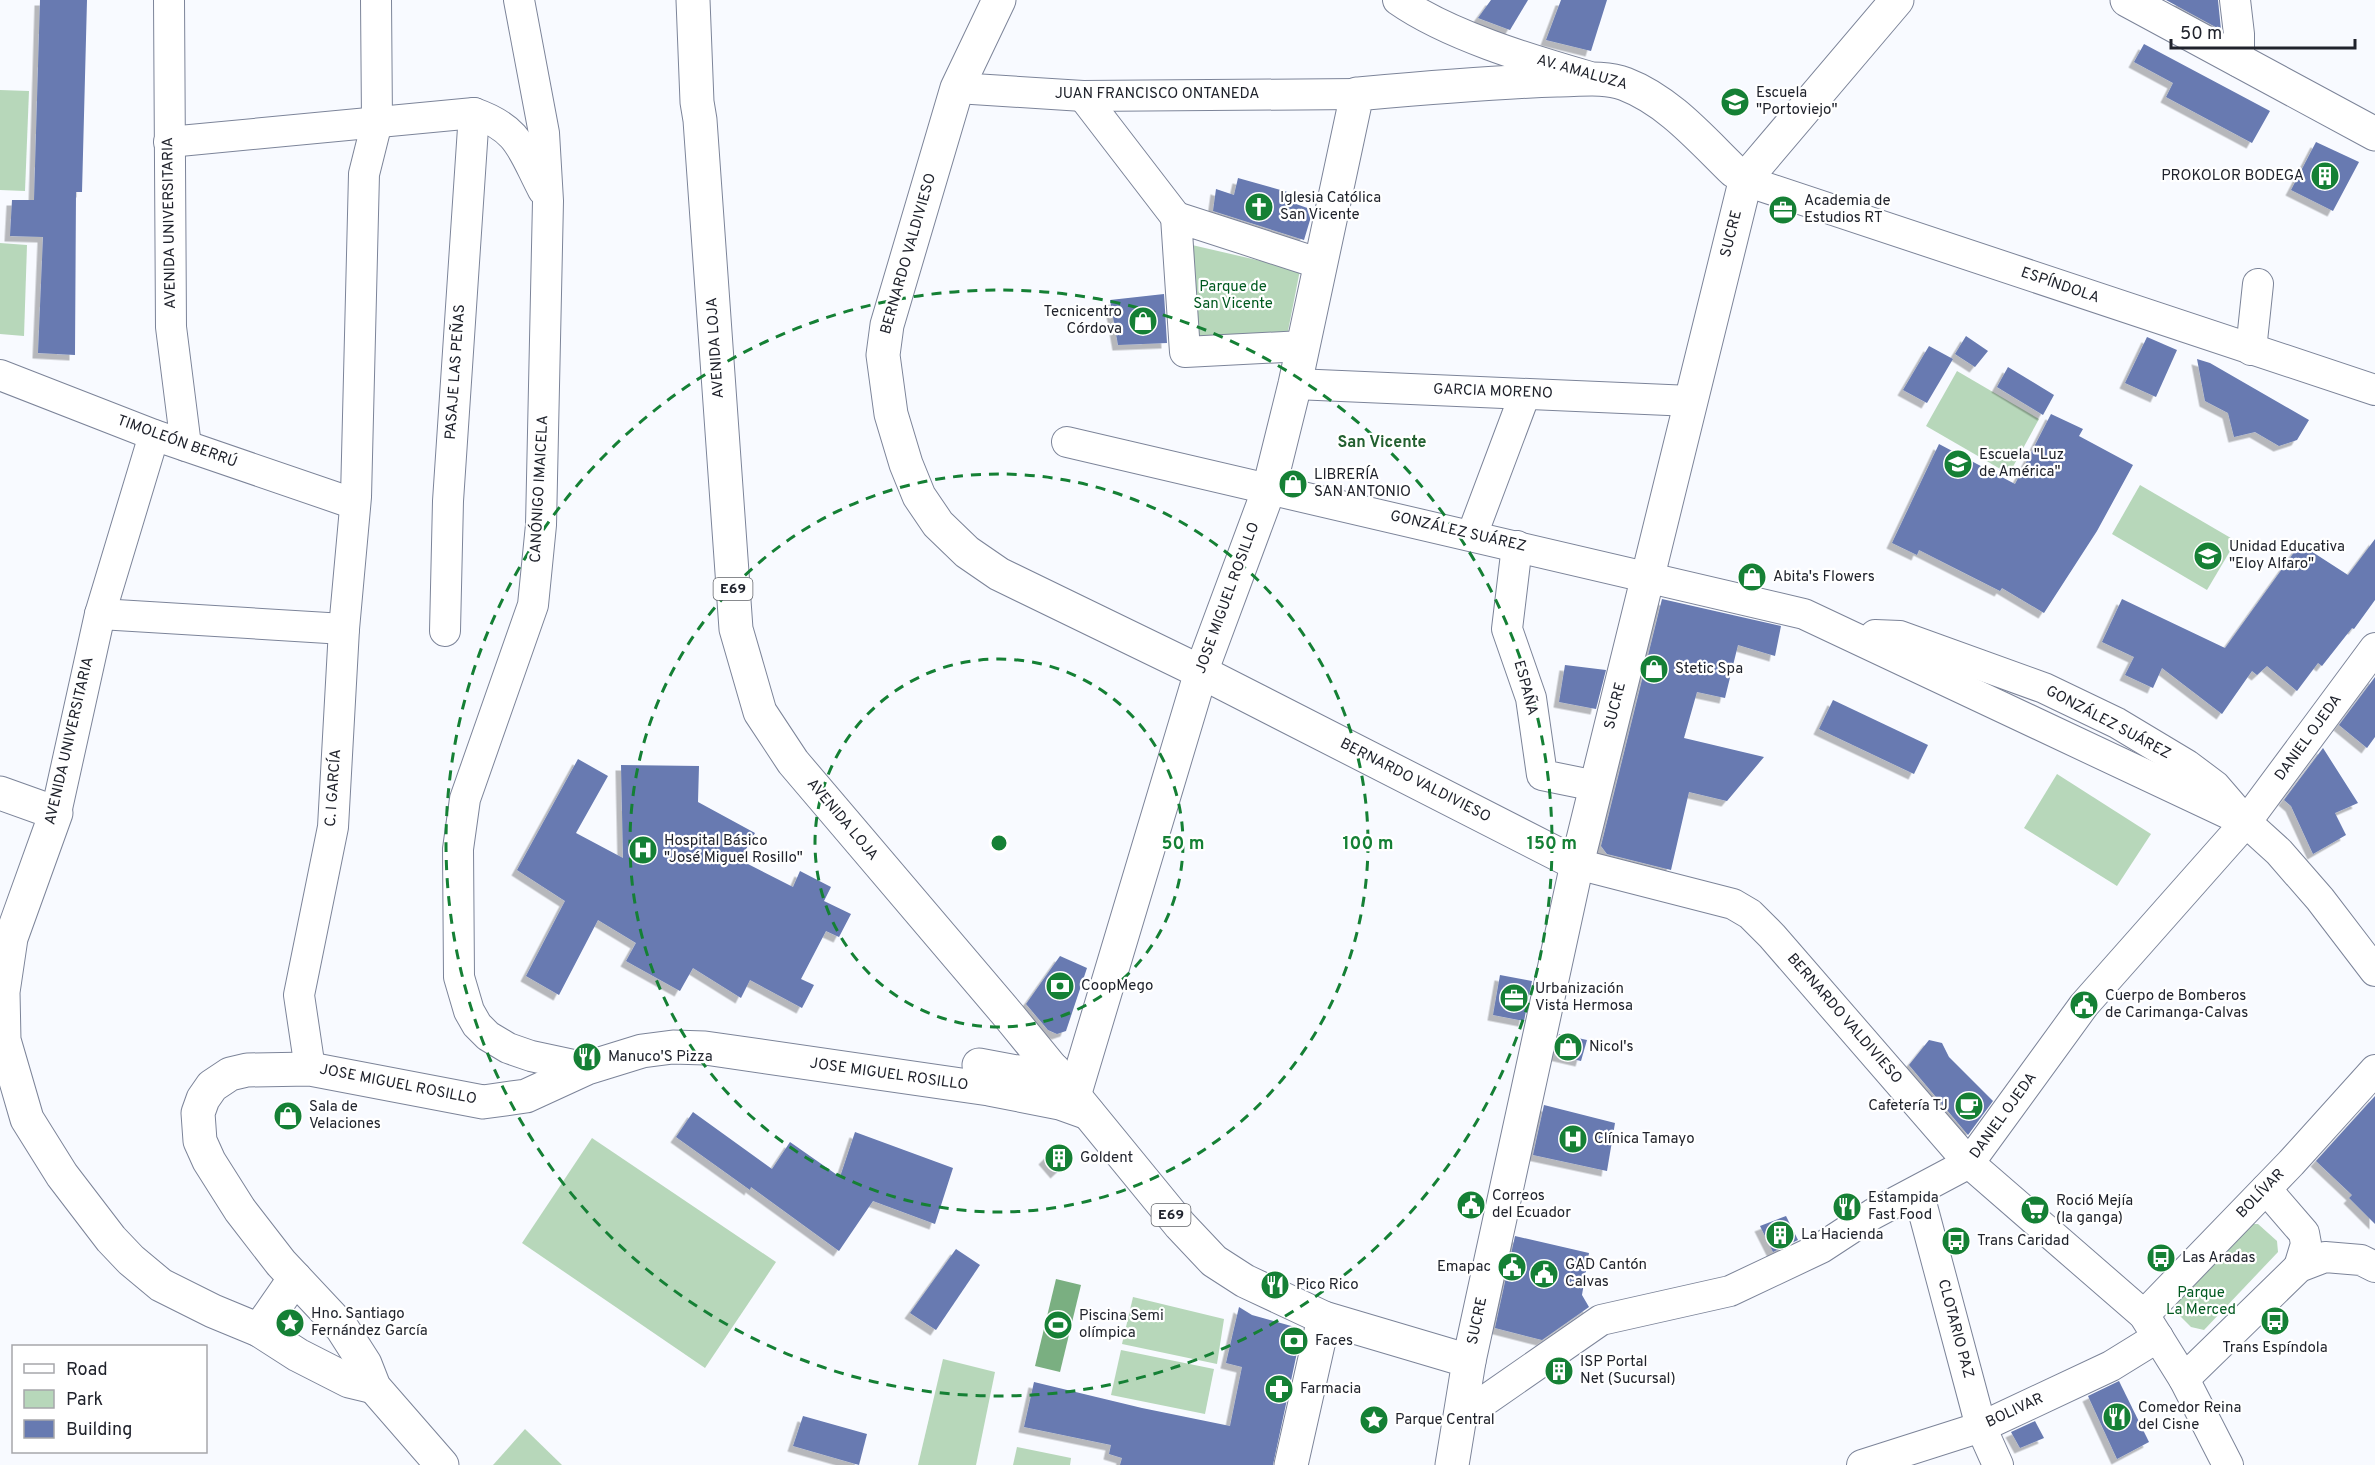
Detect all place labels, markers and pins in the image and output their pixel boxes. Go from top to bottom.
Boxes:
place label: Escuela "Portoviejo" [1756,84,1838,120]
school or university icon: Escuela "Portoviejo" [1719,86,1751,118]
building icon: PROKOLOR BODEGA [2309,160,2341,192]
place label: PROKOLOR BODEGA [2161,167,2304,186]
place label: Iglesia Católica San Vicente [1280,189,1381,225]
church icon: Iglesia Católica San Vicente [1243,191,1275,223]
place label: Academia de Estudios RT [1804,192,1891,228]
office icon: Academia de Estudios RT [1767,194,1799,226]
place label: Tecnicentro Córdova [1044,303,1122,339]
shop icon: Tecnicentro Córdova [1127,305,1159,337]
place label: Escuela "Luz de América" [1979,446,2064,482]
school or university icon: Escuela "Luz de América" [1942,448,1974,480]
place label: LIBRERÍA SAN ANTONIO [1314,465,1411,502]
shop icon: LIBRERÍA SAN ANTONIO [1277,468,1309,500]
place label: Unidad Educativa "Eloy Alfaro" [2229,538,2345,574]
school or university icon: Unidad Educativa "Eloy Alfaro" [2192,540,2224,572]
shop icon: Abita's Flowers [1736,561,1768,593]
place label: Abita's Flowers [1773,568,1875,587]
shop icon: Stetic Spa [1638,653,1670,685]
place label: Stetic Spa [1675,660,1743,679]
place label: Hospital Básico "José Miguel Rosillo" [664,832,803,868]
centre of rings [989,833,1009,853]
hospital icon: Hospital Básico "José Miguel Rosillo" [627,834,659,866]
bank icon: CoopMego [1044,970,1076,1002]
place label: CoopMego [1081,977,1153,996]
place label: Urbanización Vista Hermosa [1535,980,1633,1016]
office icon: Urbanización Vista Hermosa [1498,982,1530,1014]
place label: Cuerpo de Bomberos de Carimanga-Calvas [2105,987,2248,1023]
public building icon: Cuerpo de Bomberos de Carimanga-Calvas [2068,989,2100,1021]
shop icon: Nicol's [1552,1031,1584,1063]
place label: Nicol's [1589,1038,1634,1057]
restaurant icon: Manuco'S Pizza [571,1041,603,1073]
place label: Manuco'S Pizza [608,1048,713,1067]
cafe icon: Cafetería TJ [1953,1090,1985,1122]
place label: Cafetería TJ [1868,1097,1948,1116]
place label: Sala de Velaciones [309,1098,381,1134]
shop icon: Sala de Velaciones [272,1100,304,1132]
hospital icon: Clínica Tamayo [1557,1123,1589,1155]
place label: Clínica Tamayo [1594,1130,1695,1149]
building icon: Goldent [1043,1142,1075,1174]
place label: Goldent [1080,1149,1133,1168]
place label: Correos del Ecuador [1492,1187,1571,1223]
public building icon: Correos del Ecuador [1455,1189,1487,1221]
place label: Estampida Fast Food [1868,1189,1939,1225]
restaurant icon: Estampida Fast Food [1831,1191,1863,1223]
place label: Roció Mejía (la ganga) [2056,1192,2133,1228]
supermarket icon: Roció Mejía (la ganga) [2019,1194,2051,1226]
building icon: La Hacienda [1764,1219,1796,1251]
bus stop icon: Trans Caridad [1940,1225,1972,1257]
place label: La Hacienda [1801,1226,1883,1245]
place label: Trans Caridad [1977,1232,2069,1251]
bus stop icon: Las Aradas [2145,1242,2177,1274]
place label: Las Aradas [2182,1249,2255,1268]
public building icon: Emapac [1496,1251,1528,1283]
place label: GAD Cantón Calvas [1565,1256,1647,1292]
place label: Emapac [1437,1258,1491,1277]
public building icon: GAD Cantón Calvas [1528,1258,1560,1290]
restaurant icon: Pico Rico [1259,1269,1291,1301]
place label: Pico Rico [1296,1276,1359,1295]
place label: Hno. Santiago Fernández García [311,1305,428,1341]
bus stop icon: Trans Espíndola [2259,1305,2291,1337]
place icon: Hno. Santiago Fernández García [274,1307,306,1339]
place label: Piscina Semi olímpica [1079,1307,1164,1343]
sports icon: Piscina Semi olímpica [1042,1309,1074,1341]
bank icon: Faces [1278,1325,1310,1357]
place label: Faces [1315,1332,1353,1351]
place label: Trans Espíndola [2222,1339,2328,1358]
place label: ISP Portal Net (Sucursal) [1580,1353,1676,1389]
building icon: ISP Portal Net (Sucursal) [1543,1355,1575,1387]
pharmacy icon: Farmacia [1263,1373,1295,1405]
place label: Farmacia [1300,1380,1361,1399]
place label: Comedor Reina del Cisne [2138,1399,2241,1435]
restaurant icon: Comedor Reina del Cisne [2101,1401,2133,1433]
place icon: Parque Central [1358,1404,1390,1436]
place label: Parque Central [1395,1411,1495,1430]

